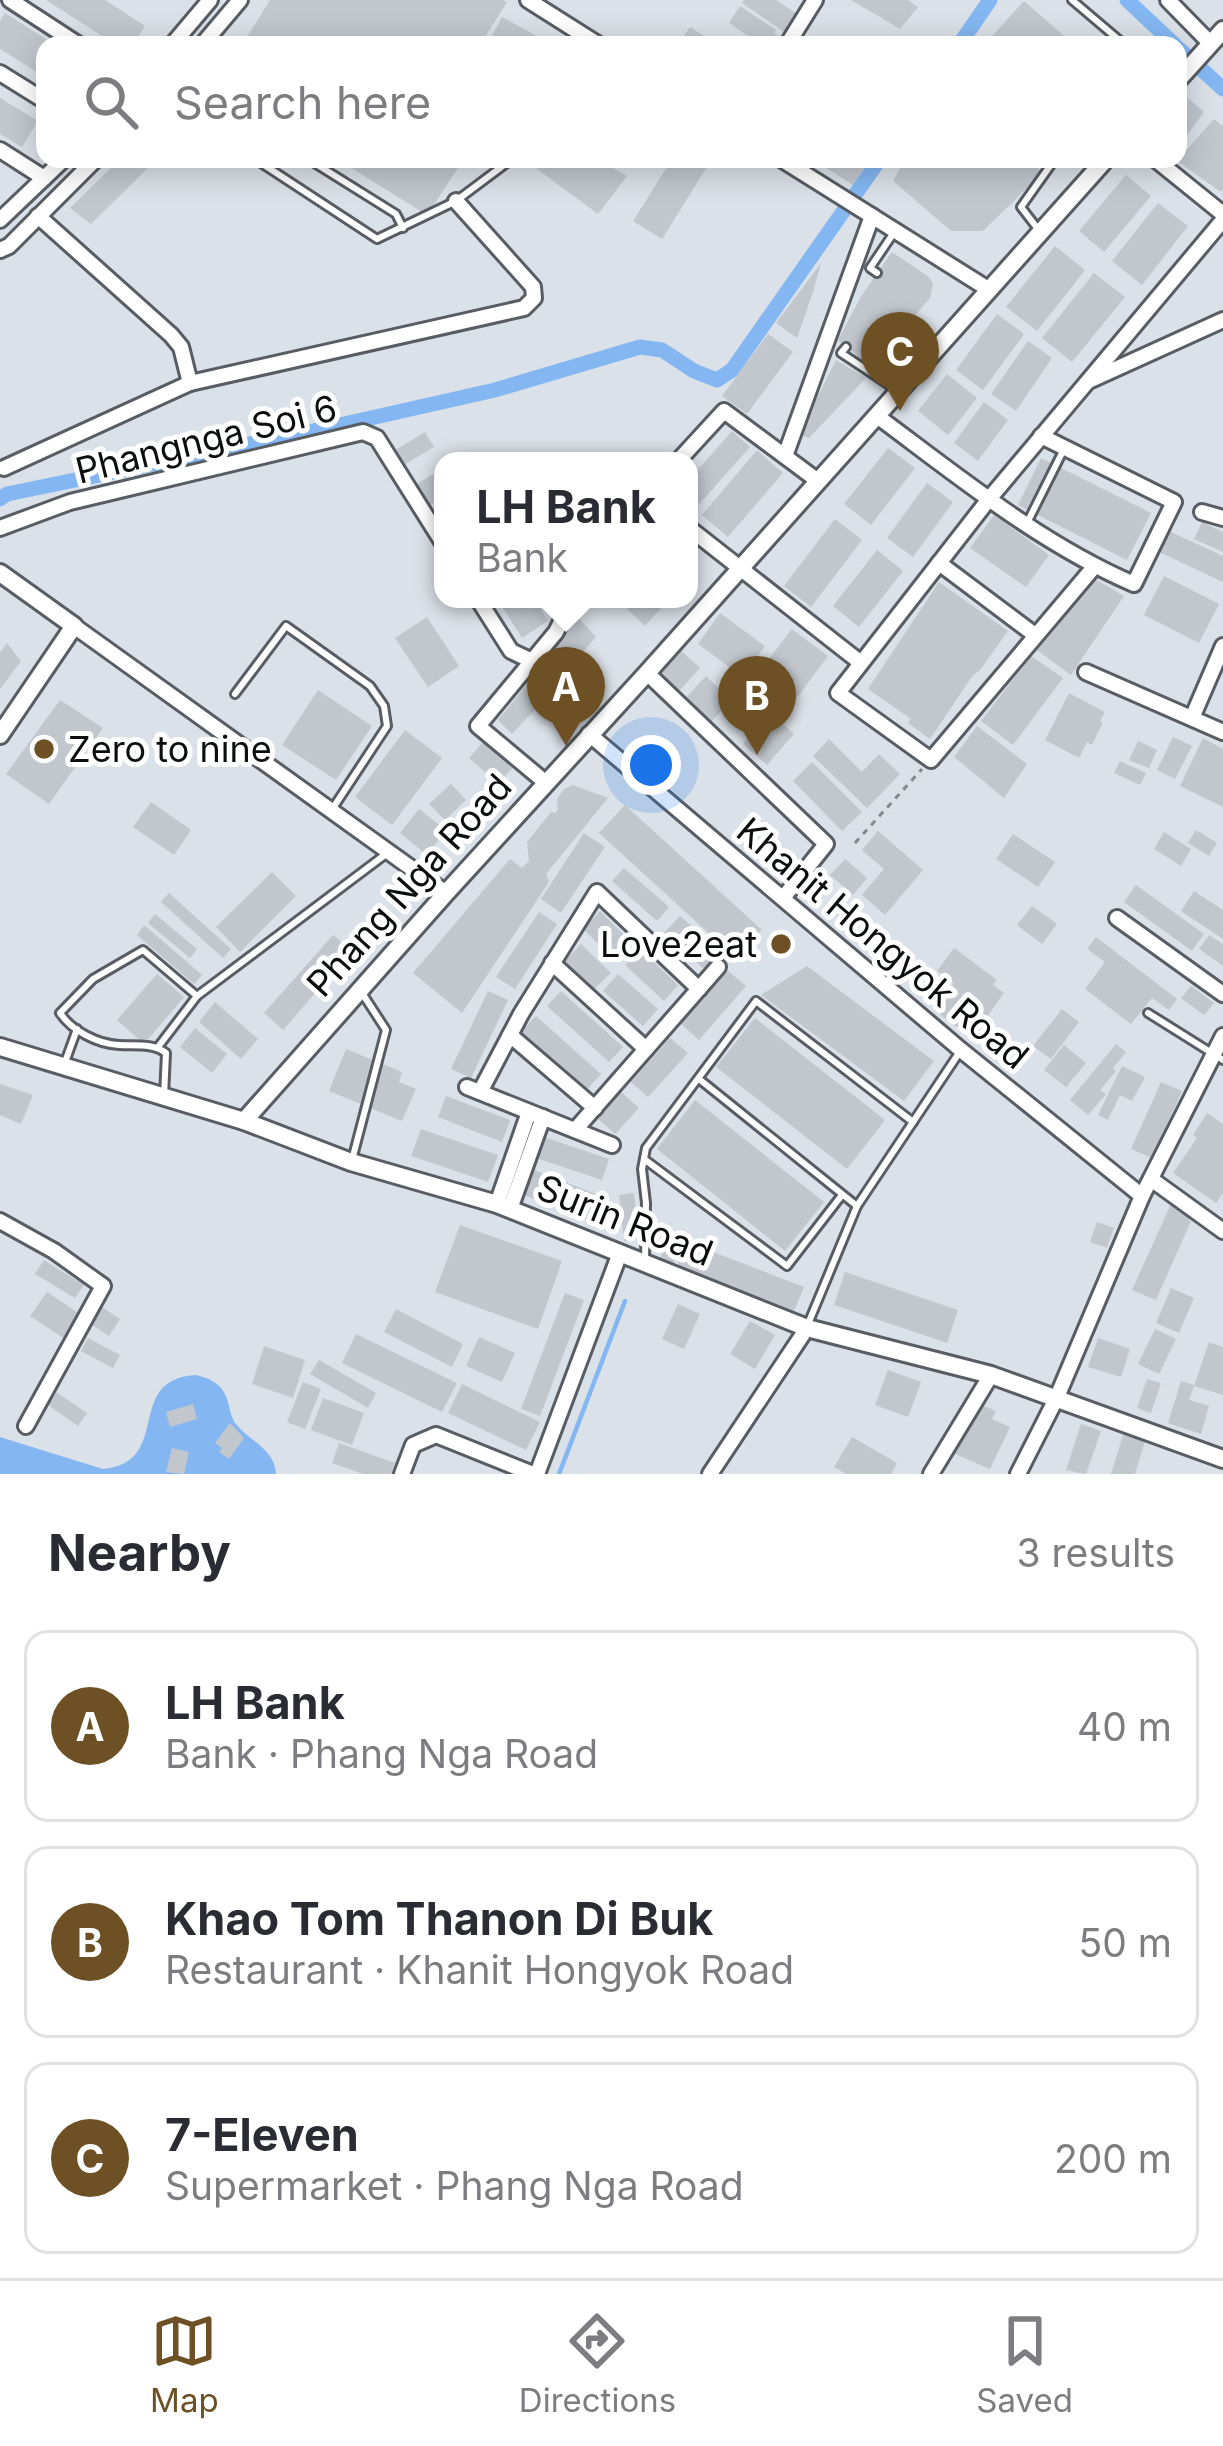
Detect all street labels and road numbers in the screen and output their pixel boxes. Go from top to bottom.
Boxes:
street label: Phangnga Soi 6 [71,385,341,493]
street label: Phang Nga Road [298,765,520,1005]
street label: Khanit Hongyok Road [728,808,1038,1078]
street label: Surin Road [531,1165,719,1275]

